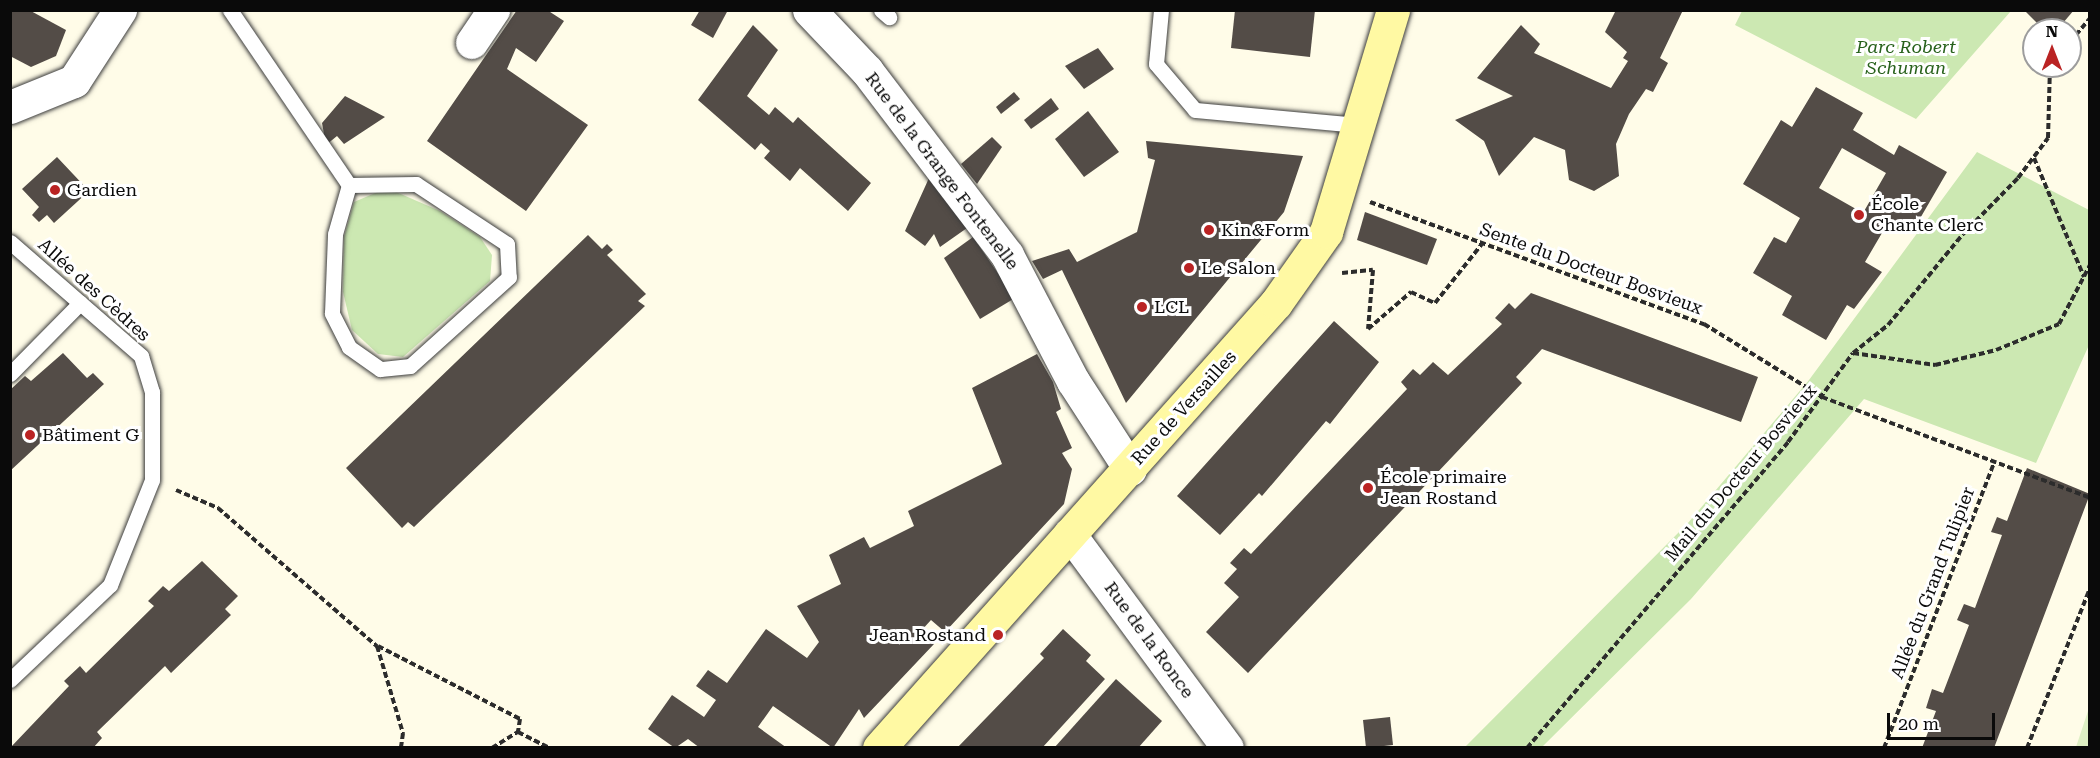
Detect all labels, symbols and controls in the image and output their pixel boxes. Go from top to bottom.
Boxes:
north arrow [2022,18,2082,78]
text: N [2046,22,2058,41]
park label: Parc Robert Schuman [1856,37,1956,80]
street label: Rue de la Grange Fontenelle [861,68,1023,274]
place label: Gardien [67,179,137,201]
marker: Gardien [48,183,62,197]
place label: École Chante Clerc [1871,194,1983,236]
marker: École Chante Clerc [1852,208,1866,222]
place label: Kin&Form [1221,219,1309,241]
street label: Sente du Docteur Bosvieux [1477,219,1705,319]
marker: Kin&Form [1202,223,1216,237]
street label: Allée des Cèdres [34,234,154,346]
place label: Le Salon [1201,257,1276,279]
marker: Le Salon [1182,261,1196,275]
place label: LCL [1154,296,1189,318]
marker: LCL [1135,300,1149,314]
street label: Rue de Versailles [1127,346,1241,470]
street label: Mail du Docteur Bosvieux [1661,380,1821,566]
place label: Bâtiment G [42,424,139,446]
marker: Bâtiment G [23,428,37,442]
place label: École primaire Jean Rostand [1380,467,1507,510]
marker: École primaire Jean Rostand [1361,481,1375,495]
street label: Allée du Grand Tulipier [1886,484,1980,682]
street label: Rue de la Ronce [1100,578,1198,702]
place label: Jean Rostand [869,624,986,646]
marker: Jean Rostand [991,628,1005,642]
scale bar [1890,701,1998,739]
text: 20 m [1898,713,1939,734]

